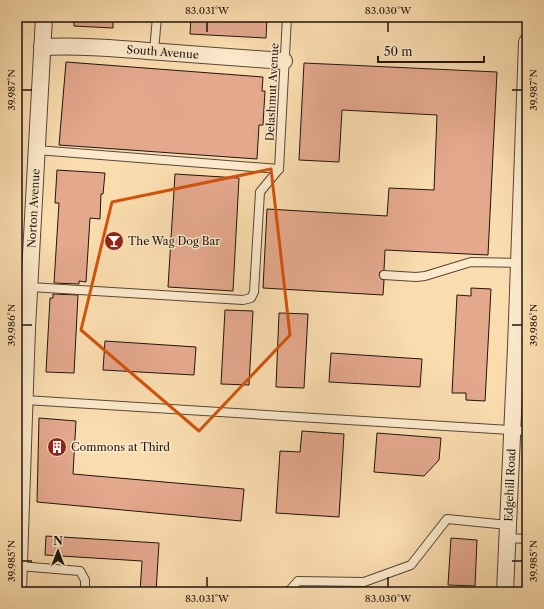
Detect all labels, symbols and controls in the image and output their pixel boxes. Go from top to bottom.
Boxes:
text: 83.031°W [185,4,230,17]
text: 83.030°W [365,4,412,17]
scale bar [378,38,484,64]
street label: South Avenue [126,42,199,62]
street label: Delashmut Avenue [262,43,282,141]
text: 50 m [384,44,413,59]
text: 39.987°N [5,69,18,111]
text: 39.987°N [527,69,540,111]
street label: Norton Avenue [24,168,43,248]
bar icon: The Wag Dog Bar [103,230,125,252]
place label: The Wag Dog Bar [128,234,220,248]
text: 39.986°N [5,304,18,346]
text: 39.986°N [527,304,540,346]
building icon: Commons at Third [46,436,68,458]
place label: Commons at Third [71,440,170,454]
street label: Edgehill Road [501,448,518,522]
north arrow [38,531,78,571]
text: N [53,534,63,548]
text: 39.985°N [5,540,18,582]
text: 39.985°N [527,540,540,582]
text: 83.031°W [185,592,230,605]
text: 83.030°W [365,592,412,605]

